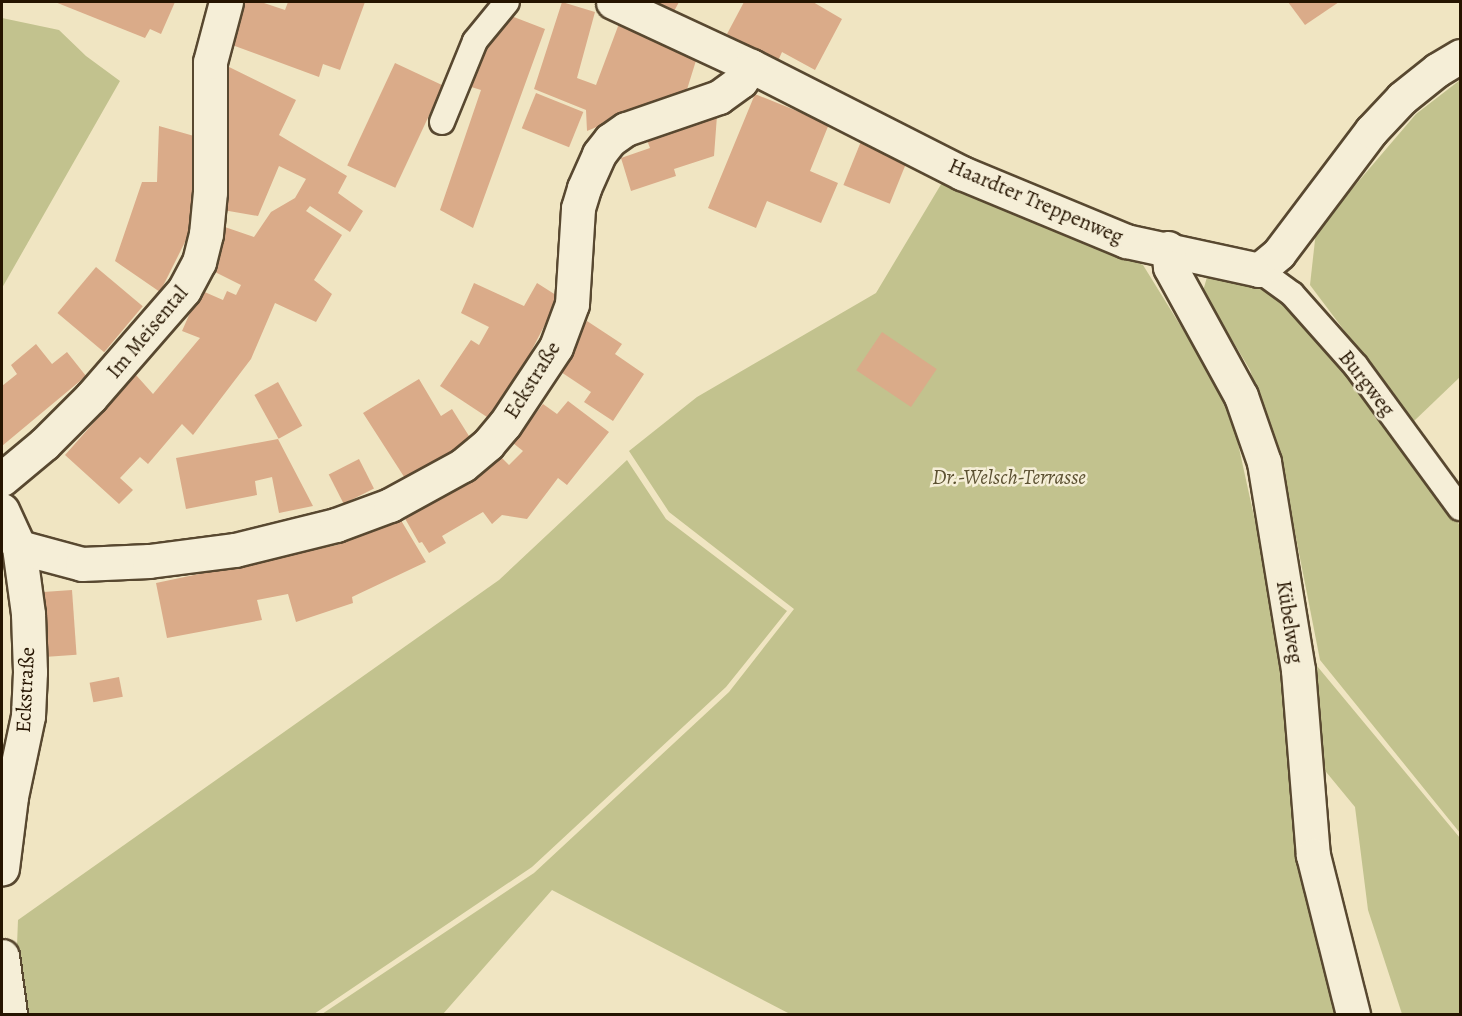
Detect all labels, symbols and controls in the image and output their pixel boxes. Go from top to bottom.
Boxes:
street label: Haardter Treppenweg [945,153,1127,249]
street label: Im Meisental [101,281,193,383]
street label: Eckstraße [499,337,565,423]
street label: Burgweg [1333,345,1401,421]
park label: Dr.-Welsch-Terrasse [932,464,1086,490]
street label: Kübelweg [1271,579,1309,665]
street label: Eckstraße [10,646,40,734]

